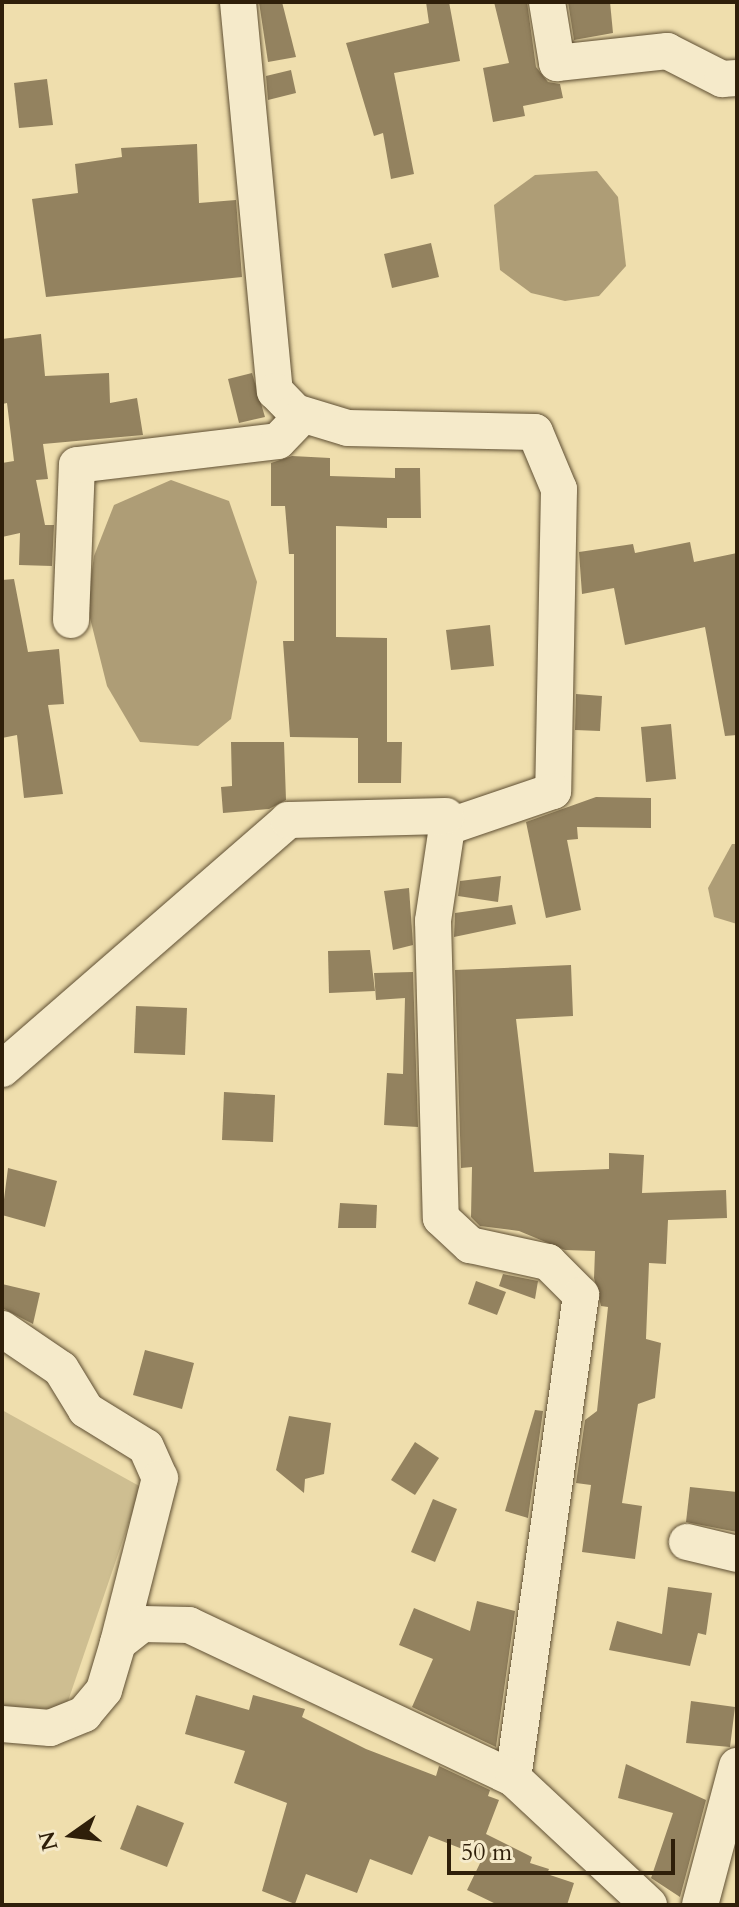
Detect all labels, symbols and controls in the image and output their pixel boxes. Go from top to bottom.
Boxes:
north arrow [32,1795,112,1875]
scale bar [451,1823,679,1873]
text: N [32,1828,66,1854]
text: 50 m [461,1836,512,1869]

